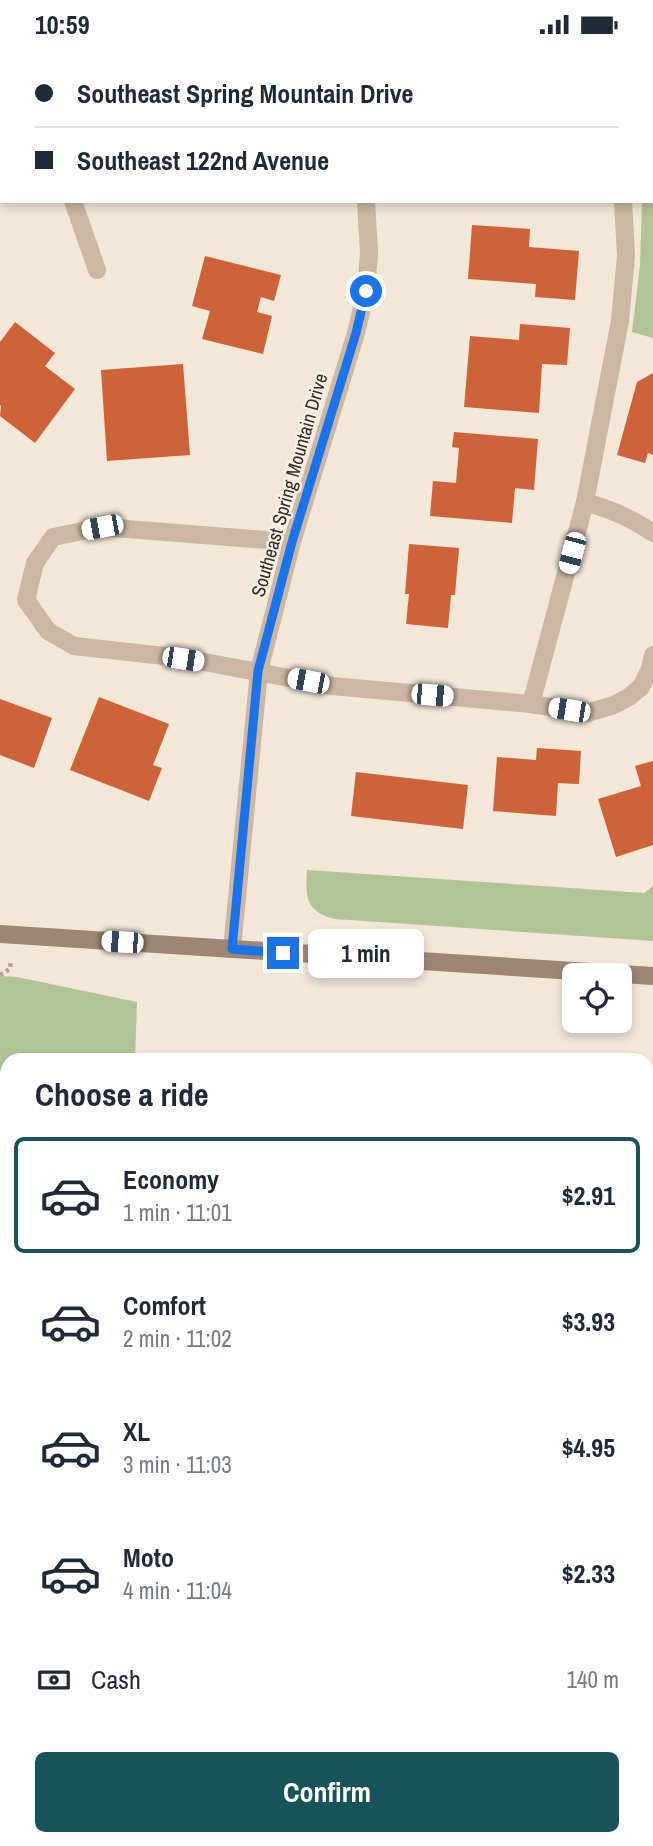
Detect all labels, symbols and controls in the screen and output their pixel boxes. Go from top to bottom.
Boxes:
text: 10:59 [35,7,90,42]
text: Southeast Spring Mountain Drive [77,76,413,111]
text: Southeast 122nd Avenue [77,143,329,178]
route start [350,275,382,307]
street label: Southeast Spring Mountain Drive [245,370,333,600]
car [80,513,125,541]
car [557,530,588,576]
car [161,645,206,673]
car [286,667,331,695]
car [411,683,454,707]
car [547,696,592,724]
callout: 1 min [308,929,423,977]
car [101,930,144,954]
route end [267,937,299,969]
text: 1 min [341,938,391,969]
map controls [562,963,632,1033]
button: locate [562,963,632,1033]
text: Choose a ride [35,1073,209,1116]
text: Economy [123,1162,219,1197]
icon: car [39,1164,102,1227]
text: $2.91 [562,1178,615,1213]
text: 1 min · 11:01 [123,1197,232,1228]
text: Comfort [123,1288,206,1323]
icon: car [39,1290,102,1353]
text: $3.93 [562,1304,615,1339]
text: 2 min · 11:02 [123,1323,232,1354]
text: XL [123,1414,150,1449]
icon: car [39,1416,102,1479]
text: $4.95 [562,1430,615,1465]
text: 3 min · 11:03 [123,1449,232,1480]
text: Moto [123,1540,174,1575]
icon: car [39,1542,102,1605]
text: $2.33 [562,1556,615,1591]
text: 4 min · 11:04 [123,1575,232,1606]
icon: cash [35,1661,73,1699]
text: Cash [91,1662,141,1697]
text: 140 m [567,1664,619,1695]
button: Confirm [35,1752,619,1832]

